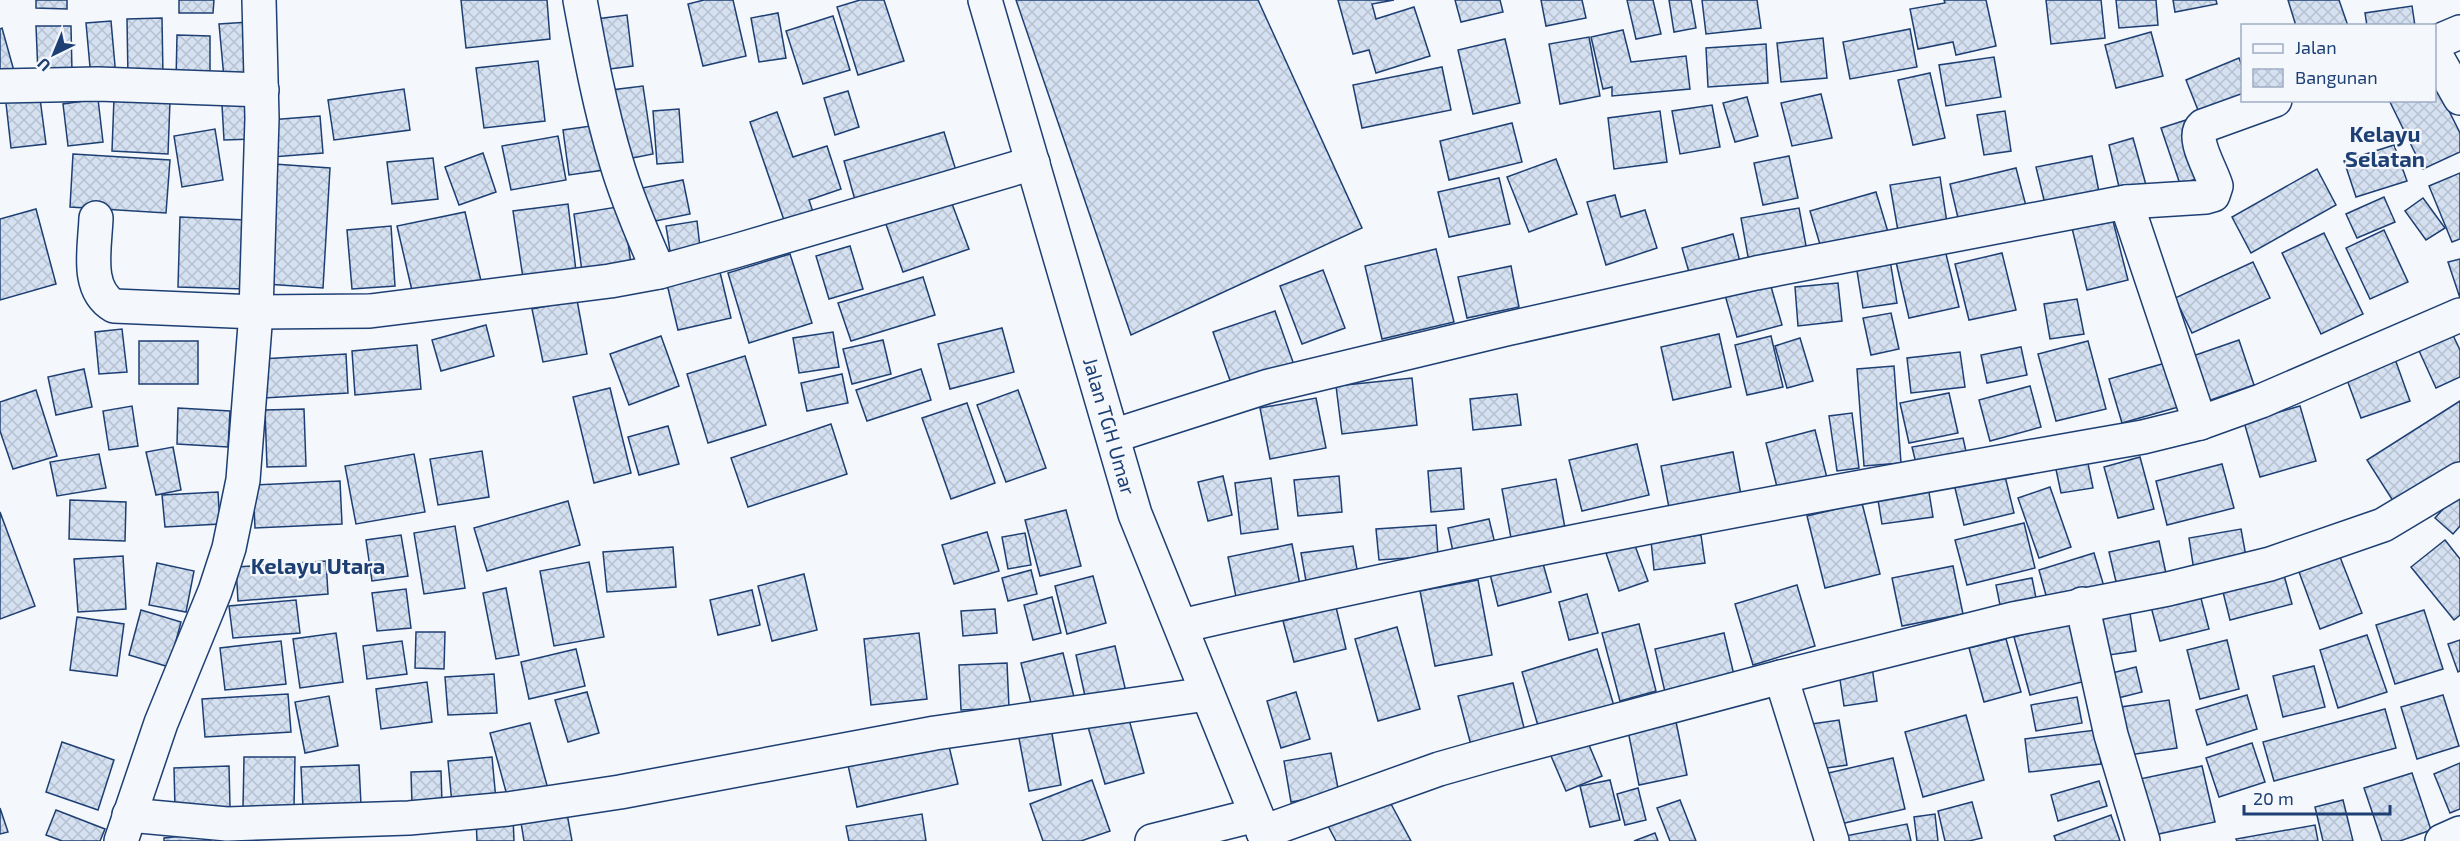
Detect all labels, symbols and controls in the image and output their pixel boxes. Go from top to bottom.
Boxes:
north arrow [24,24,84,84]
legend [2241,24,2436,102]
text: Jalan [2295,36,2337,58]
text: U [33,55,54,76]
text: Bangunan [2295,66,2378,88]
district label: Kelayu Selatan [2345,120,2425,171]
street label: Jalan TGH Umar [1079,354,1141,498]
district label: Kelayu Utara [251,552,385,579]
scale bar [2244,778,2390,816]
text: 20 m [2253,787,2294,809]

